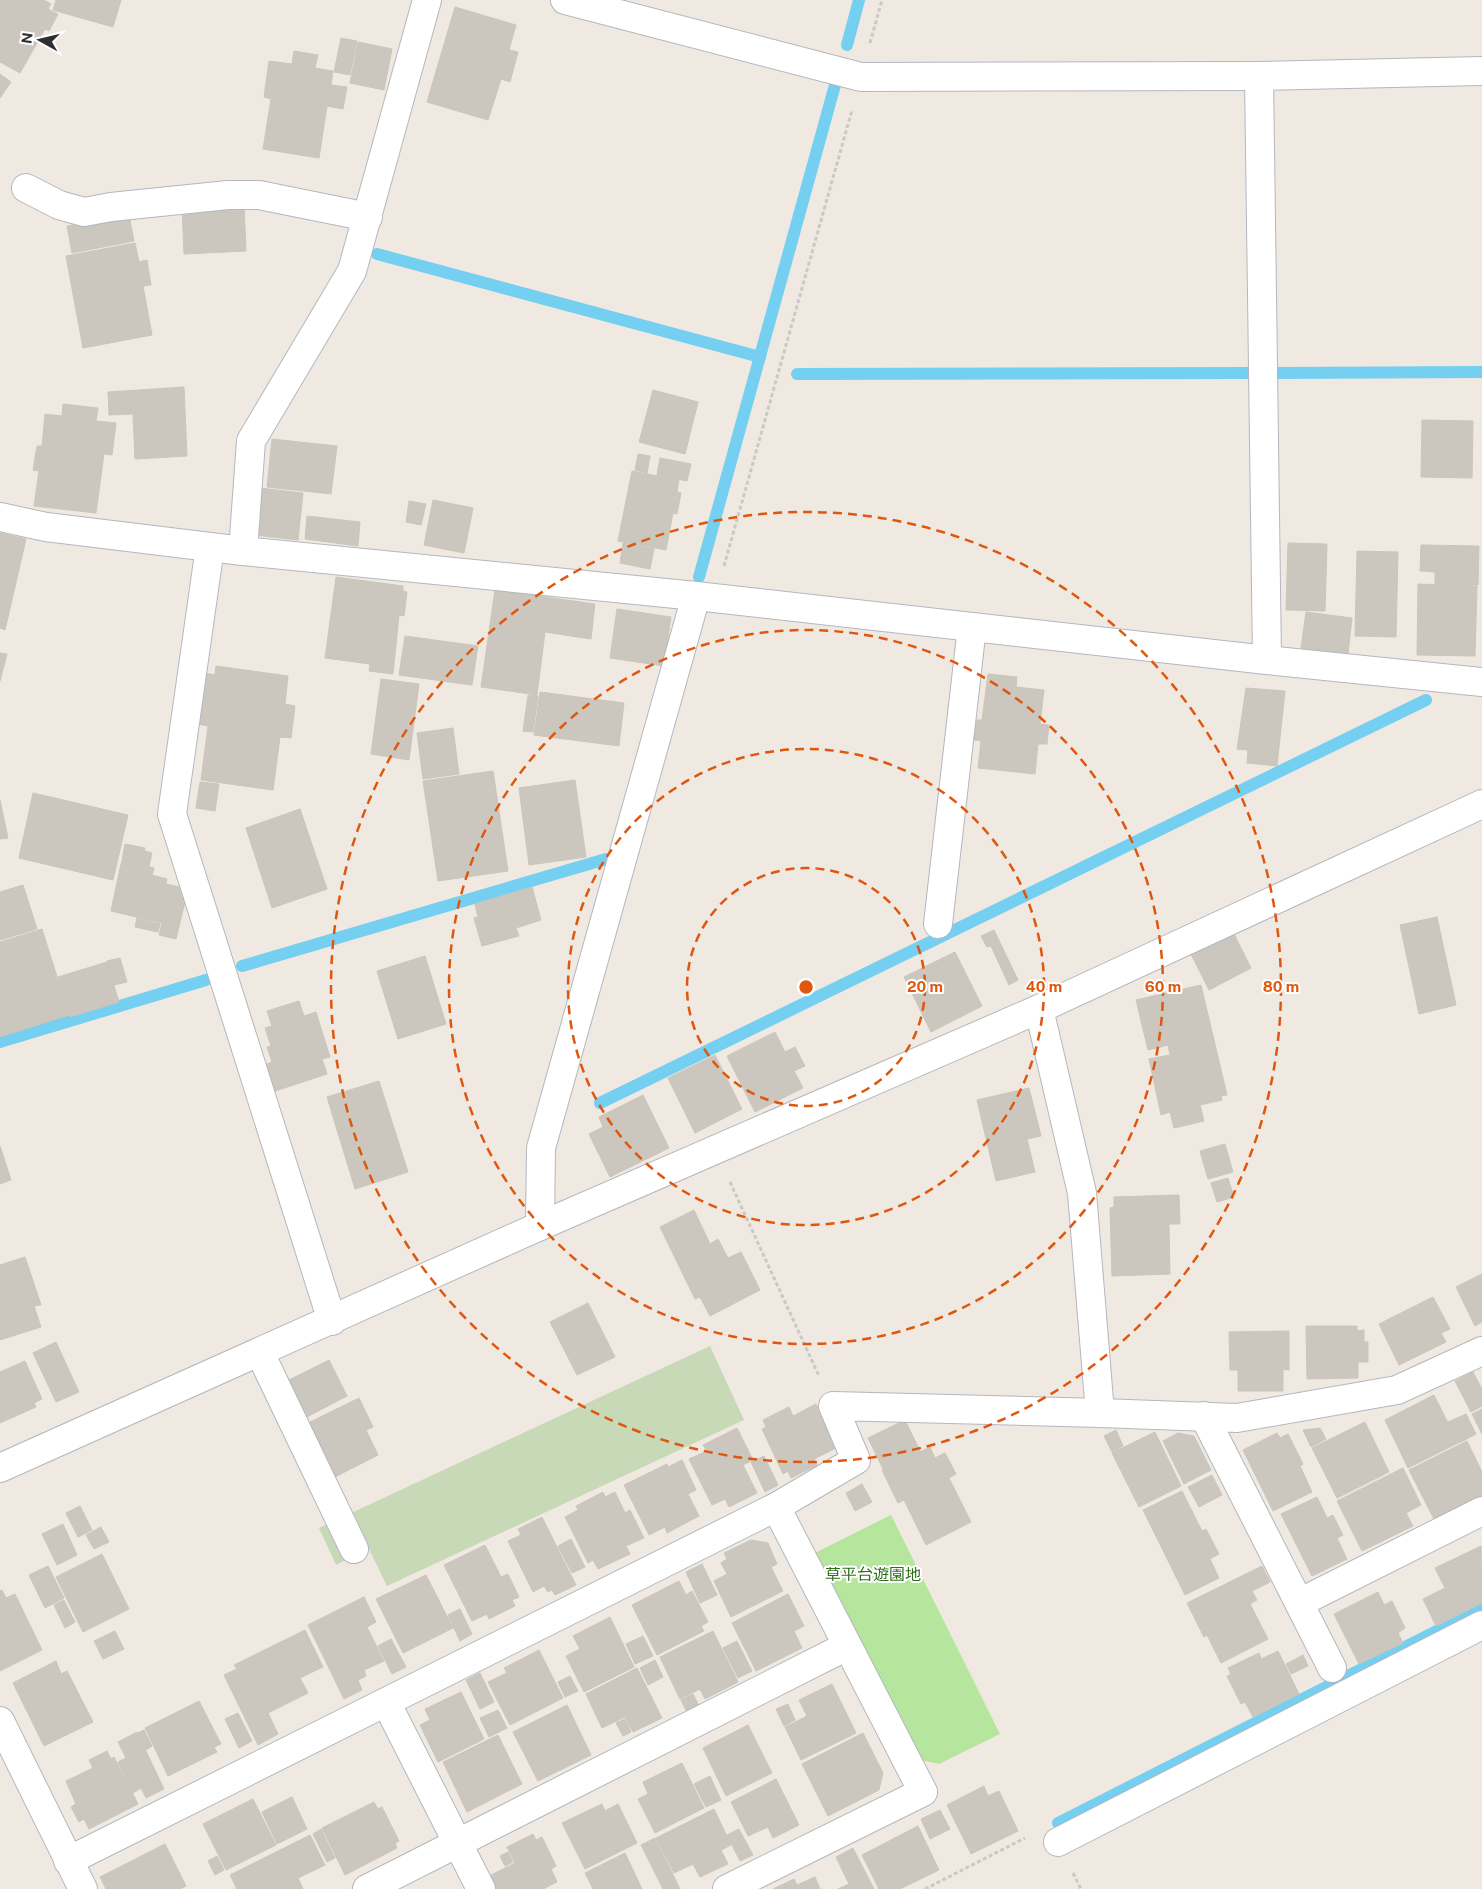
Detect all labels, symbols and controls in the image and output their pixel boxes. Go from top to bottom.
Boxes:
north arrow [15,15,65,65]
text: N [18,32,36,45]
centre of rings [797,978,815,996]
text: 20 m [907,978,943,995]
text: 40 m [1026,978,1062,995]
text: 60 m [1145,978,1181,995]
text: 80 m [1263,978,1299,995]
park label: 草平台遊園地 [825,1565,921,1584]

